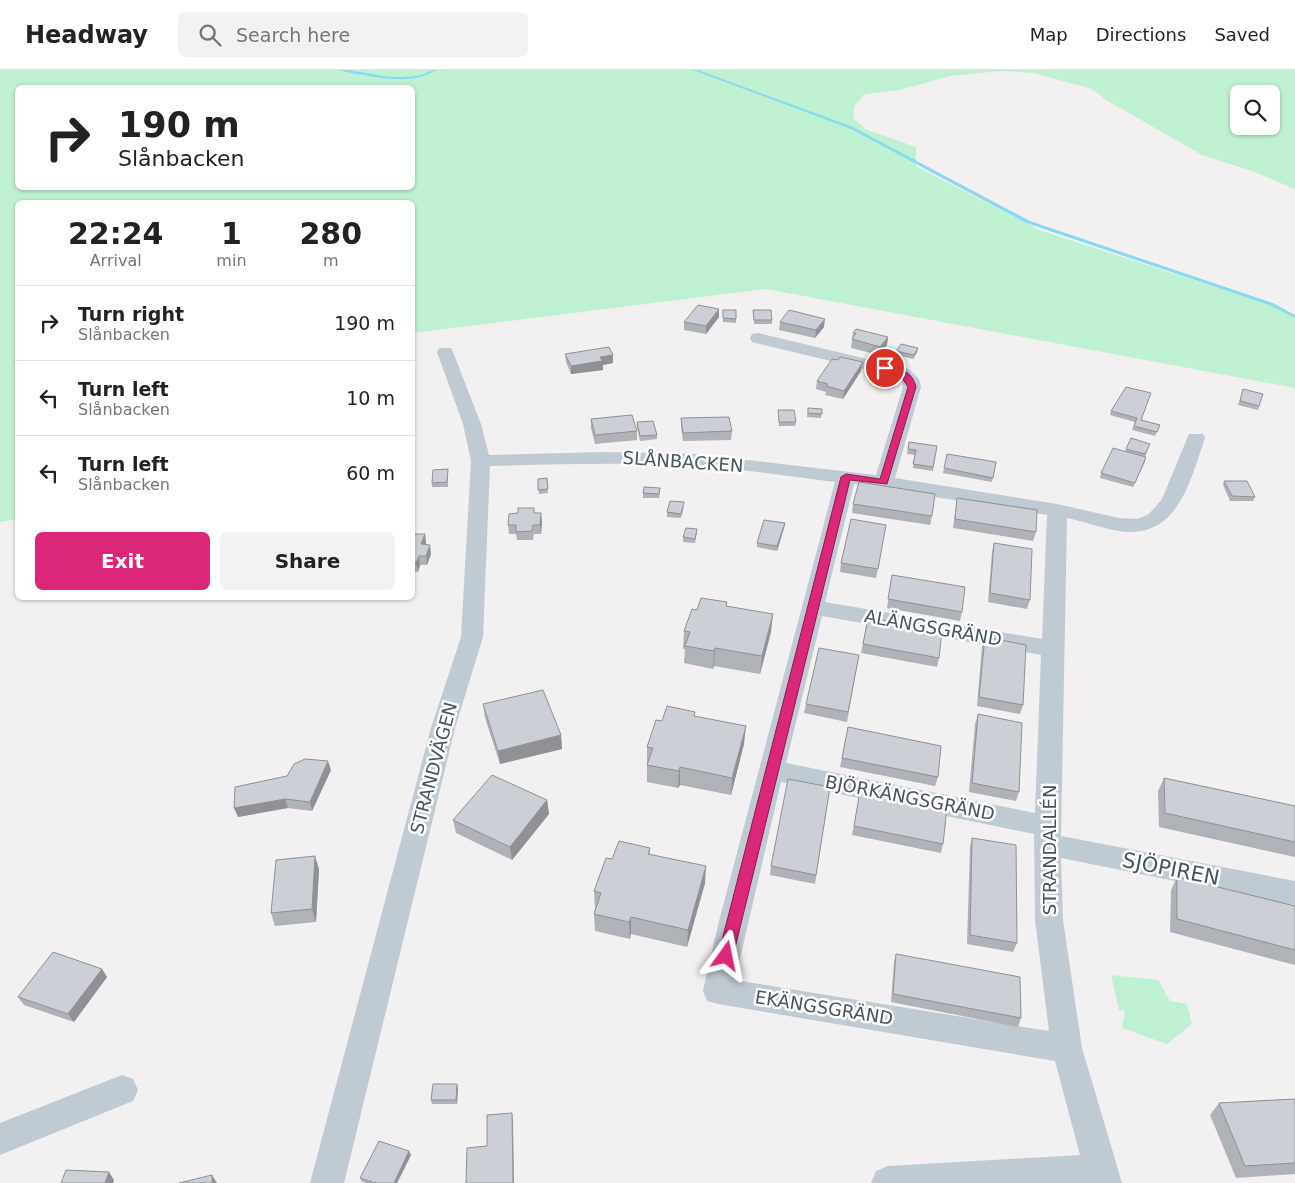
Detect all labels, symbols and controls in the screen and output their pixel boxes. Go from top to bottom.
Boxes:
search box [178,12,528,57]
text: Headway [25,21,148,49]
icon: search [196,21,224,49]
text: Search here [236,24,350,46]
text: Map [1030,24,1068,45]
text: Directions [1096,24,1186,45]
text: Saved [1214,24,1270,45]
map controls [1230,85,1280,135]
button: search [1230,85,1280,135]
icon: right [35,105,100,170]
text: 190 m [118,105,240,145]
text: Slånbacken [118,146,244,171]
text: 22:24 [68,216,163,251]
text: 1 [221,216,242,251]
text: 280 [299,216,362,251]
text: Arrival [90,251,142,270]
text: min [216,251,247,270]
text: m [323,251,339,270]
text: Turn right [78,303,184,325]
icon: right [35,309,63,337]
text: 190 m [334,312,395,334]
text: Slånbacken [78,325,170,344]
pin [864,347,906,389]
icon: arrive [871,354,899,382]
text: Turn left [78,378,169,400]
icon: left [35,384,63,412]
text: 10 m [346,387,395,409]
text: Slånbacken [78,400,170,419]
street label: SLÅNBACKEN [622,447,744,476]
text: Turn left [78,453,169,475]
icon: left [35,459,63,487]
text: 60 m [346,462,395,484]
text: Slånbacken [78,475,170,494]
button: Exit [35,532,210,590]
button: Share [220,532,395,590]
street label: ALÄNGSGRÄND [863,605,1003,650]
street label: STRANDVÄGEN [406,700,461,836]
street label: BJÖRKÄNGSGRÄND [824,771,997,824]
street label: STRANDALLÉN [1039,785,1060,915]
street label: SJÖPIREN [1120,847,1222,890]
position arrow [699,929,751,981]
street label: EKÄNGSGRÄND [754,986,895,1029]

